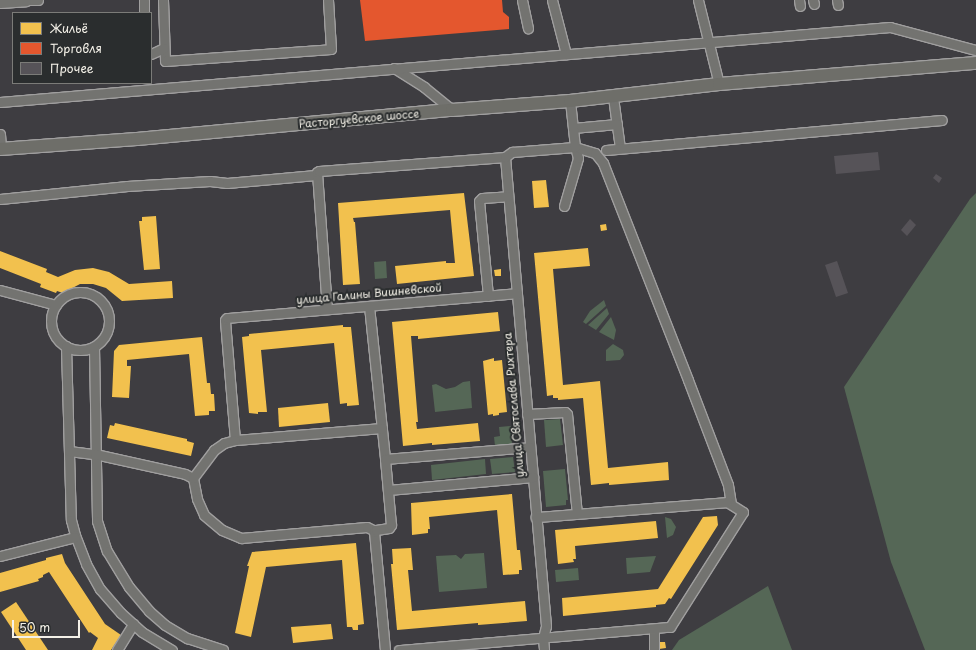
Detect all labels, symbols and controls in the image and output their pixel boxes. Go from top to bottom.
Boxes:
legend [12,12,152,84]
text: Жильё [50,19,88,37]
text: Торговля [50,39,102,57]
text: Прочее [50,59,93,77]
street label: Расторгуевское шоссе [298,107,420,131]
street label: улица Галины Вишневской [295,281,443,307]
street label: улица Святослава Рихтера [501,332,527,478]
scale bar [14,612,82,638]
text: 50 m [19,618,50,636]

